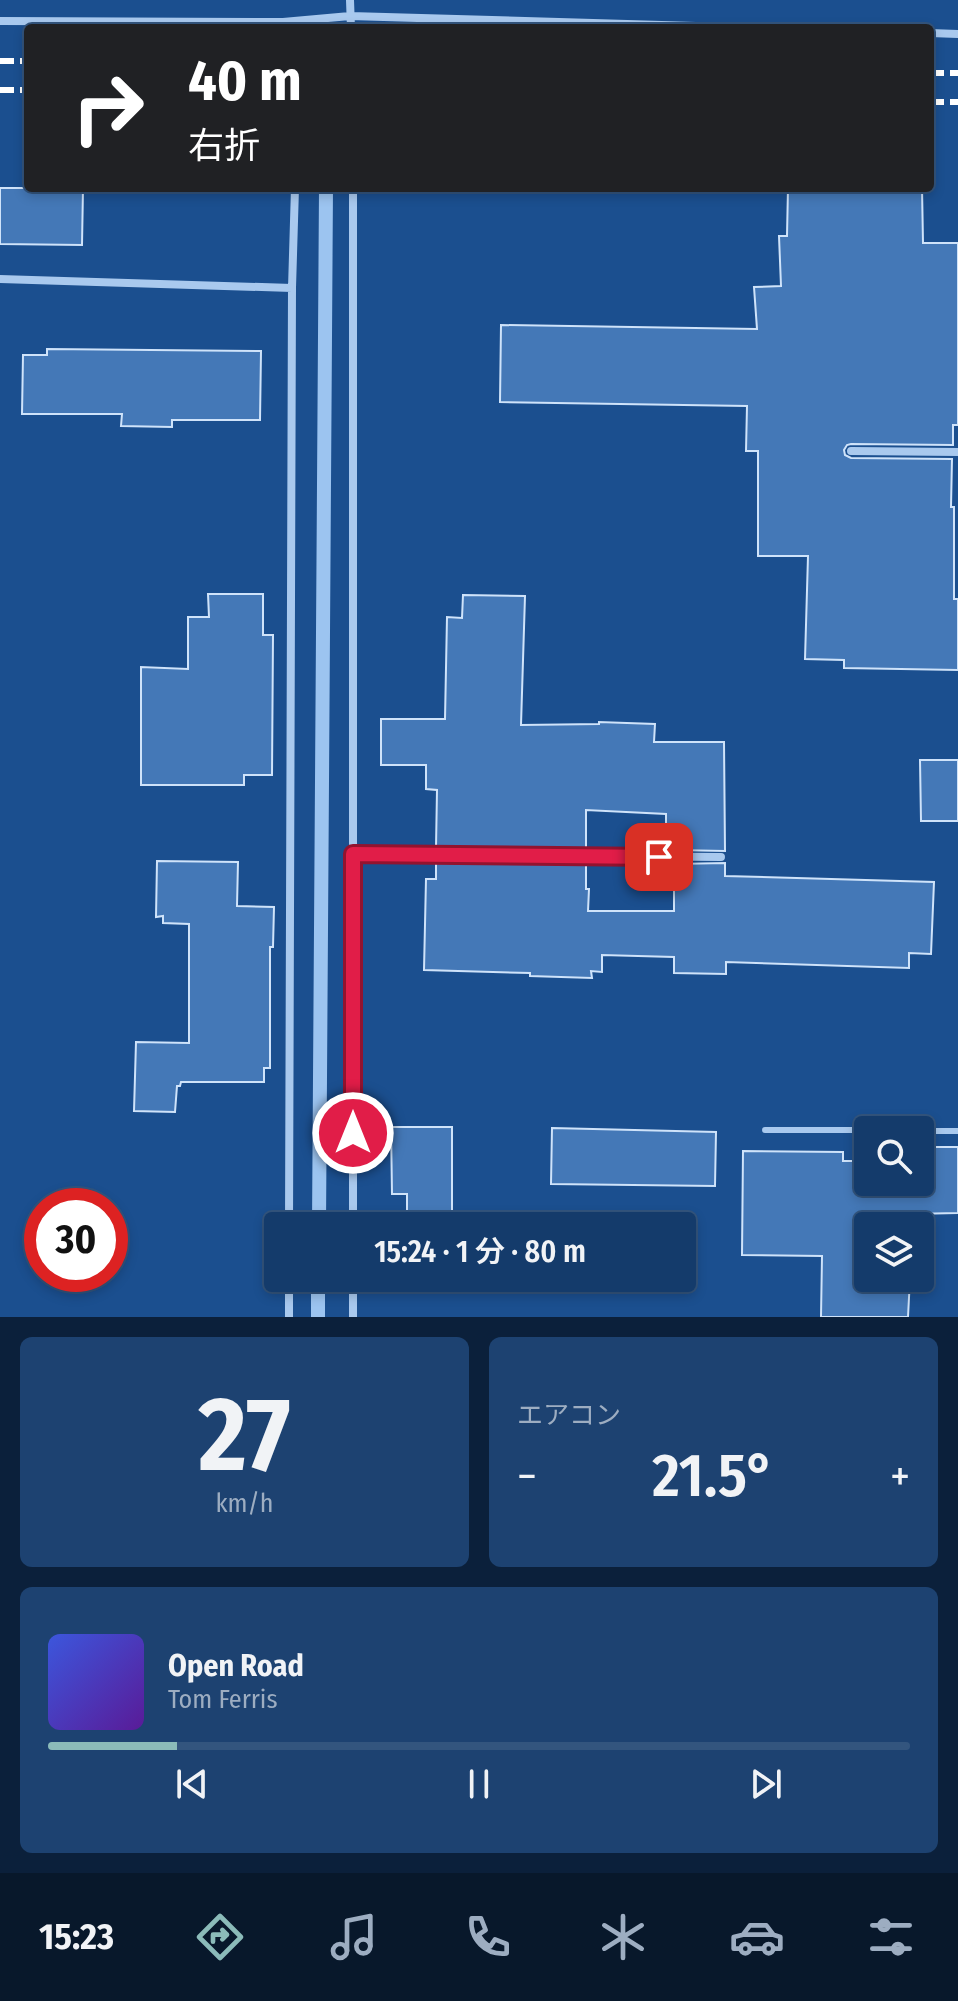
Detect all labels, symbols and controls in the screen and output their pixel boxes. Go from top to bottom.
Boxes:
text: 40 m [188,48,302,115]
icon: right [56,56,160,160]
text: 右折 [188,124,260,168]
pin [625,823,693,891]
icon: arrive [637,835,681,879]
position arrow [311,1091,395,1175]
map controls [854,1116,934,1292]
button: search [854,1116,934,1196]
speed limit sign: 30 [24,1188,128,1292]
button: layers [854,1212,934,1292]
text: 15:24 · 1 分 · 80 m [374,1234,586,1270]
text: 27 [199,1373,290,1498]
text: エアコン [517,1400,621,1431]
text: 21.5° [652,1440,774,1512]
text: − [517,1450,537,1503]
text: + [890,1450,910,1503]
text: km/h [216,1488,273,1519]
text: Open Road [168,1648,304,1684]
text: Tom Ferris [168,1684,278,1715]
icon: previous [170,1762,214,1806]
icon: pause [457,1762,501,1806]
icon: next [744,1762,788,1806]
icon: directions [192,1909,248,1965]
icon: music [326,1909,382,1965]
icon: phone [460,1909,516,1965]
icon: climate [595,1909,651,1965]
icon: car [729,1909,785,1965]
icon: filters [863,1909,919,1965]
text: 15:23 [39,1915,114,1959]

